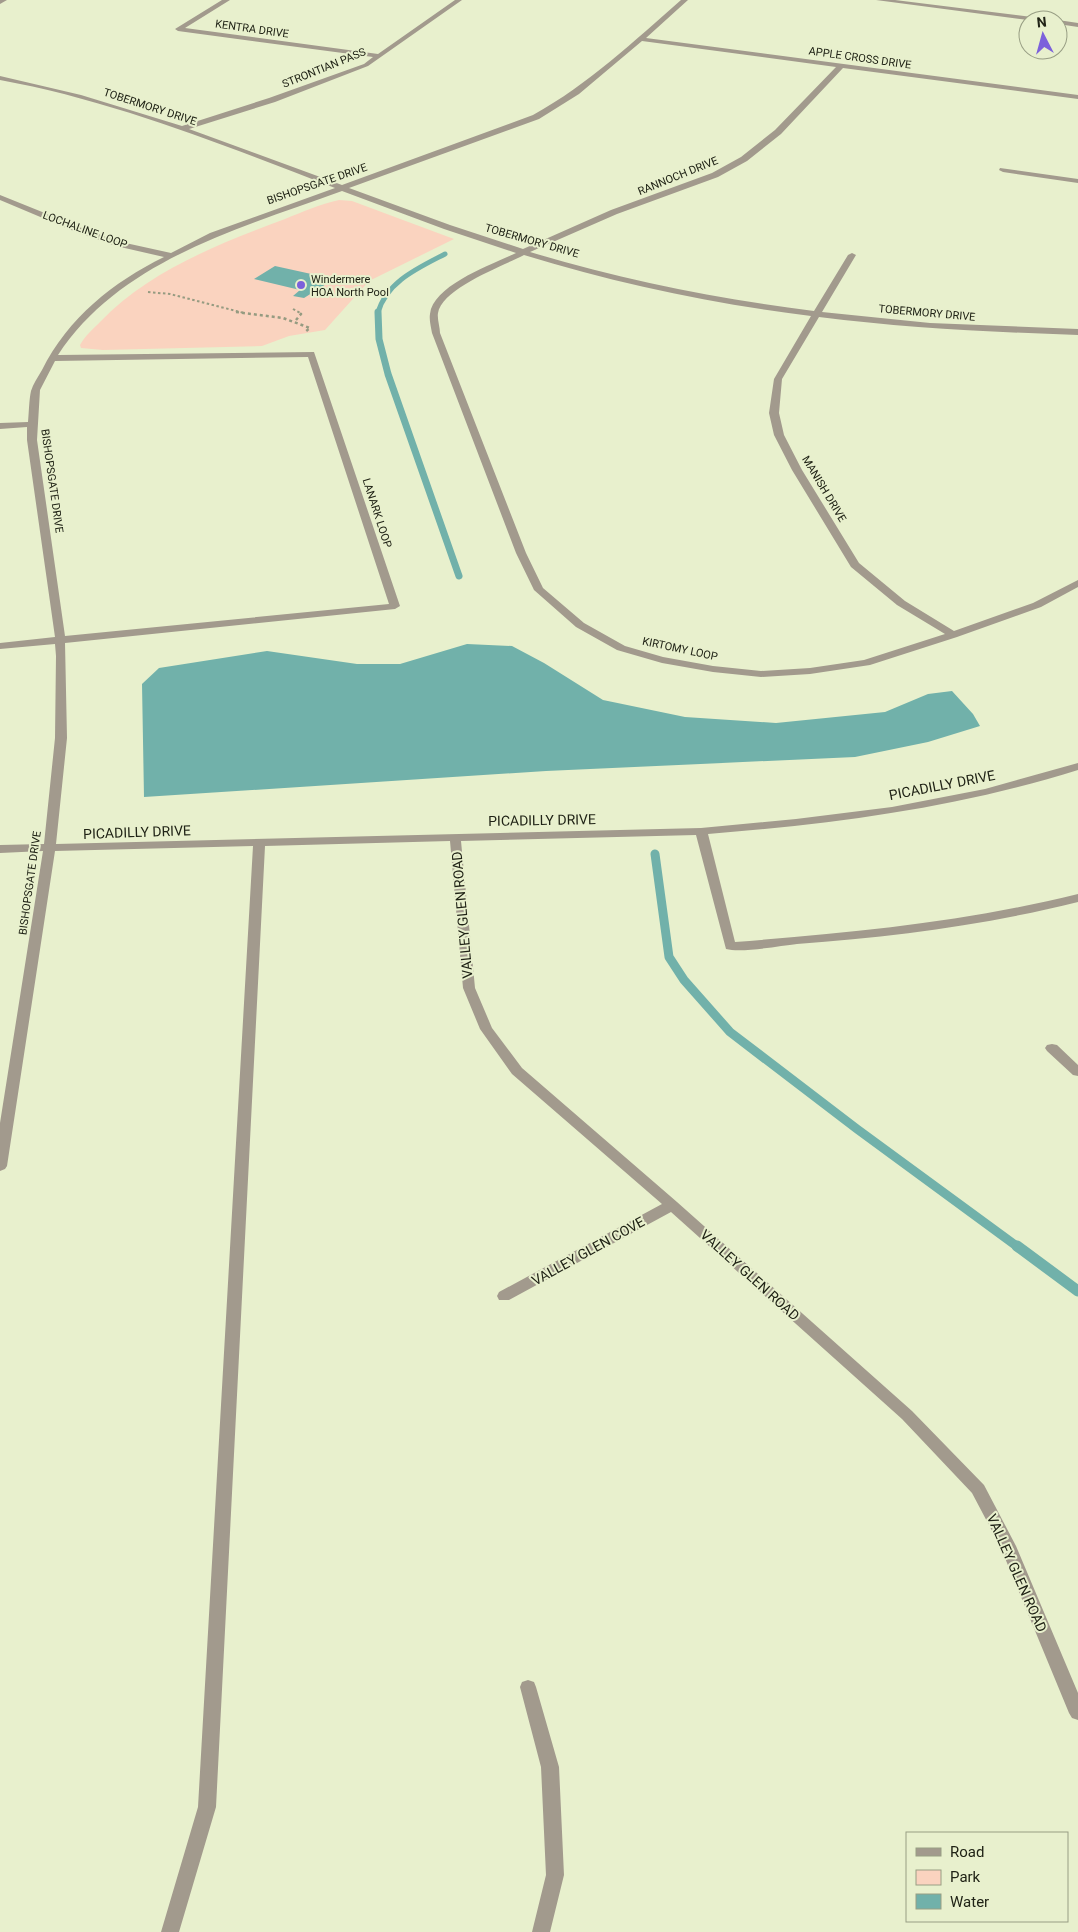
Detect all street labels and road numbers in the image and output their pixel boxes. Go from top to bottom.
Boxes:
street label: KENTRA DRIVE [214,17,290,41]
street label: APPLE CROSS DRIVE [808,44,912,72]
street label: STRONTIAN PASS [280,45,368,91]
street label: TOBERMORY DRIVE [102,86,198,128]
street label: RANNOCH DRIVE [636,154,720,198]
street label: BISHOPSGATE DRIVE [265,161,369,207]
street label: LOCHALINE LOOP [41,209,129,251]
street label: TOBERMORY DRIVE [484,221,580,261]
street label: TOBERMORY DRIVE [878,302,976,324]
street label: BISHOPSGATE DRIVE [38,428,66,534]
street label: MANISH DRIVE [799,453,849,525]
street label: LANARK LOOP [360,477,394,549]
street label: KIRTOMY LOOP [641,635,719,663]
street label: PICADILLY DRIVE [888,767,996,803]
street label: PICADILLY DRIVE [488,811,596,829]
street label: PICADILLY DRIVE [83,822,191,842]
street label: BISHOPSGATE DRIVE [16,830,44,936]
street label: VALLEY GLEN ROAD [448,851,476,979]
street label: VALLEY GLEN COVE [529,1213,647,1289]
street label: VALLEY GLEN ROAD [697,1226,803,1324]
street label: VALLEY GLEN ROAD [984,1512,1050,1634]

